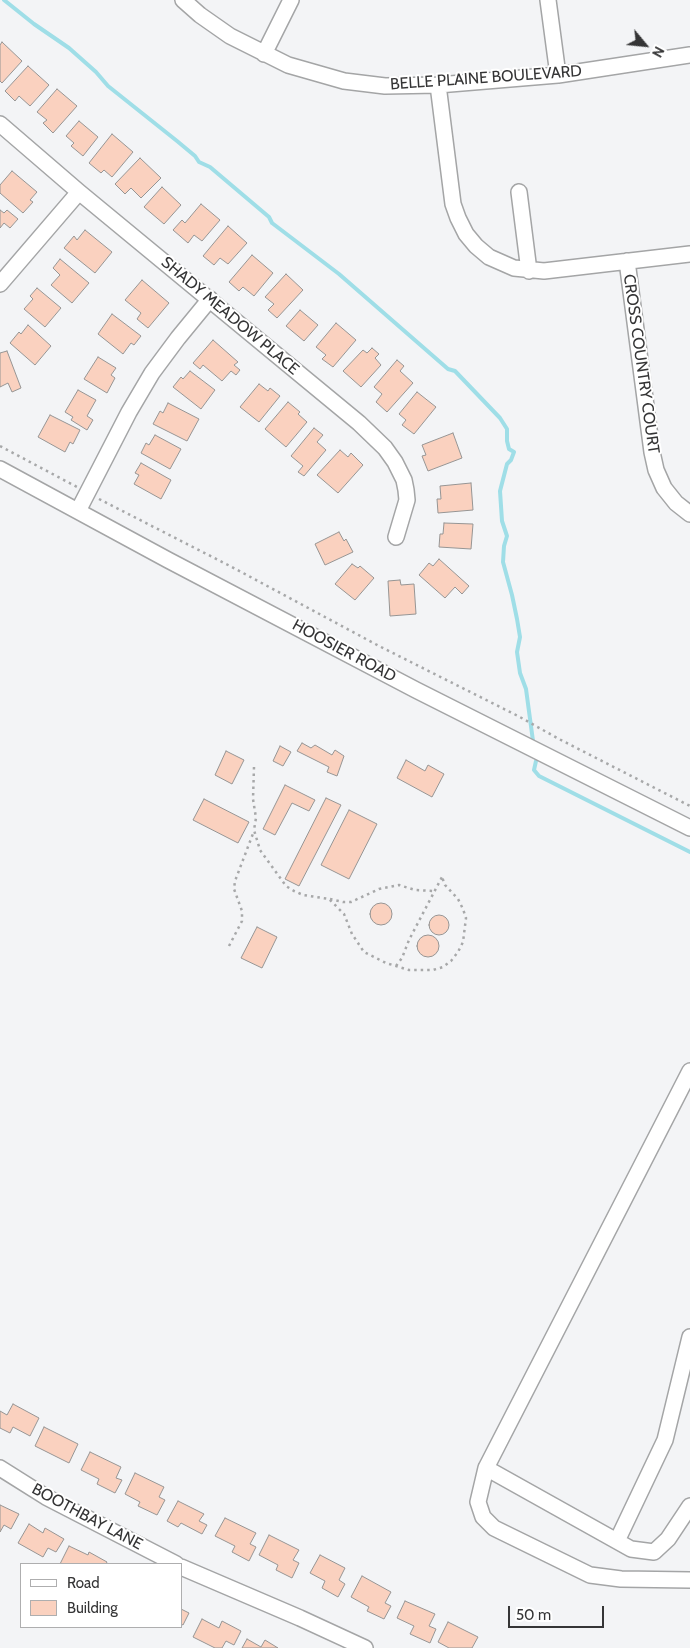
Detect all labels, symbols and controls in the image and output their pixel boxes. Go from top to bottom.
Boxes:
north arrow [620,20,670,70]
text: N [648,43,669,61]
street label: BELLE PLAINE BOULEVARD [389,62,583,94]
street label: SHADY MEADOW PLACE [157,253,303,379]
street label: CROSS COUNTRY COURT [619,273,663,455]
street label: HOOSIER ROAD [289,616,399,686]
street label: BOOTHBAY LANE [28,1480,146,1554]
legend [20,1563,182,1628]
text: Road [67,1574,100,1592]
scale bar [510,1596,606,1628]
text: Building [67,1599,118,1617]
text: 50 m [516,1606,551,1624]

